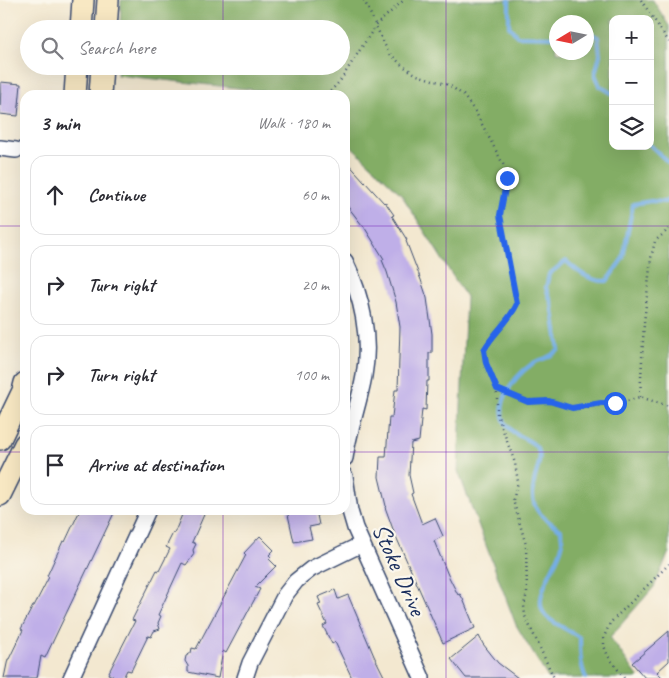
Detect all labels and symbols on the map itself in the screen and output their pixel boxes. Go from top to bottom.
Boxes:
north arrow [549,15,594,60]
route end [496,167,519,190]
route start [604,392,627,415]
street label: Stoke Drive [365,518,434,622]

